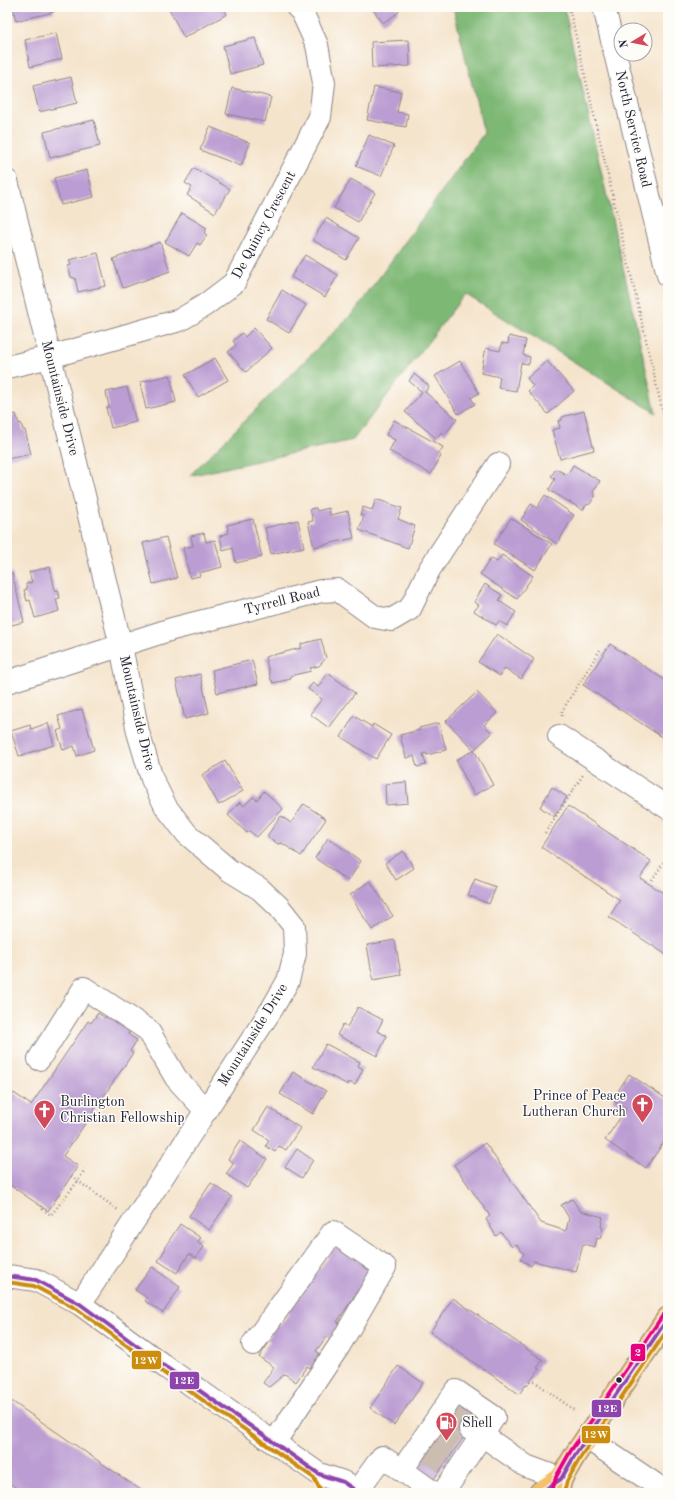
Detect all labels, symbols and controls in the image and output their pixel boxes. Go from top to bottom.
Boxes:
north arrow [613,22,653,62]
text: N [618,38,631,49]
street label: North Service Road [613,69,653,189]
street label: De Quincy Crescent [230,169,298,281]
street label: Mountainside Drive [39,339,81,457]
street label: Tyrrell Road [242,585,322,617]
street label: Mountainside Drive [117,654,157,772]
street label: Mountainside Drive [216,981,290,1089]
place label: Prince of Peace Lutheran Church [522,1089,626,1119]
church icon: Prince of Peace Lutheran Church [629,1091,655,1124]
place label: Burlington Christian Fellowship [60,1095,184,1125]
church icon: Burlington Christian Fellowship [31,1097,57,1130]
line badge: 2 [630,1343,646,1362]
text: 2 [635,1348,641,1359]
line badge: 12W [131,1350,162,1370]
text: 12W [134,1356,158,1367]
line badge: 12E [169,1371,200,1390]
unlabelled marker [614,1375,624,1385]
text: 12E [174,1376,195,1387]
line badge: 12E [591,1399,622,1418]
text: 12E [597,1404,618,1415]
fuel station icon: Shell [433,1410,459,1443]
place label: Shell [462,1416,493,1430]
line badge: 12W [581,1425,611,1444]
text: 12W [584,1430,608,1441]

